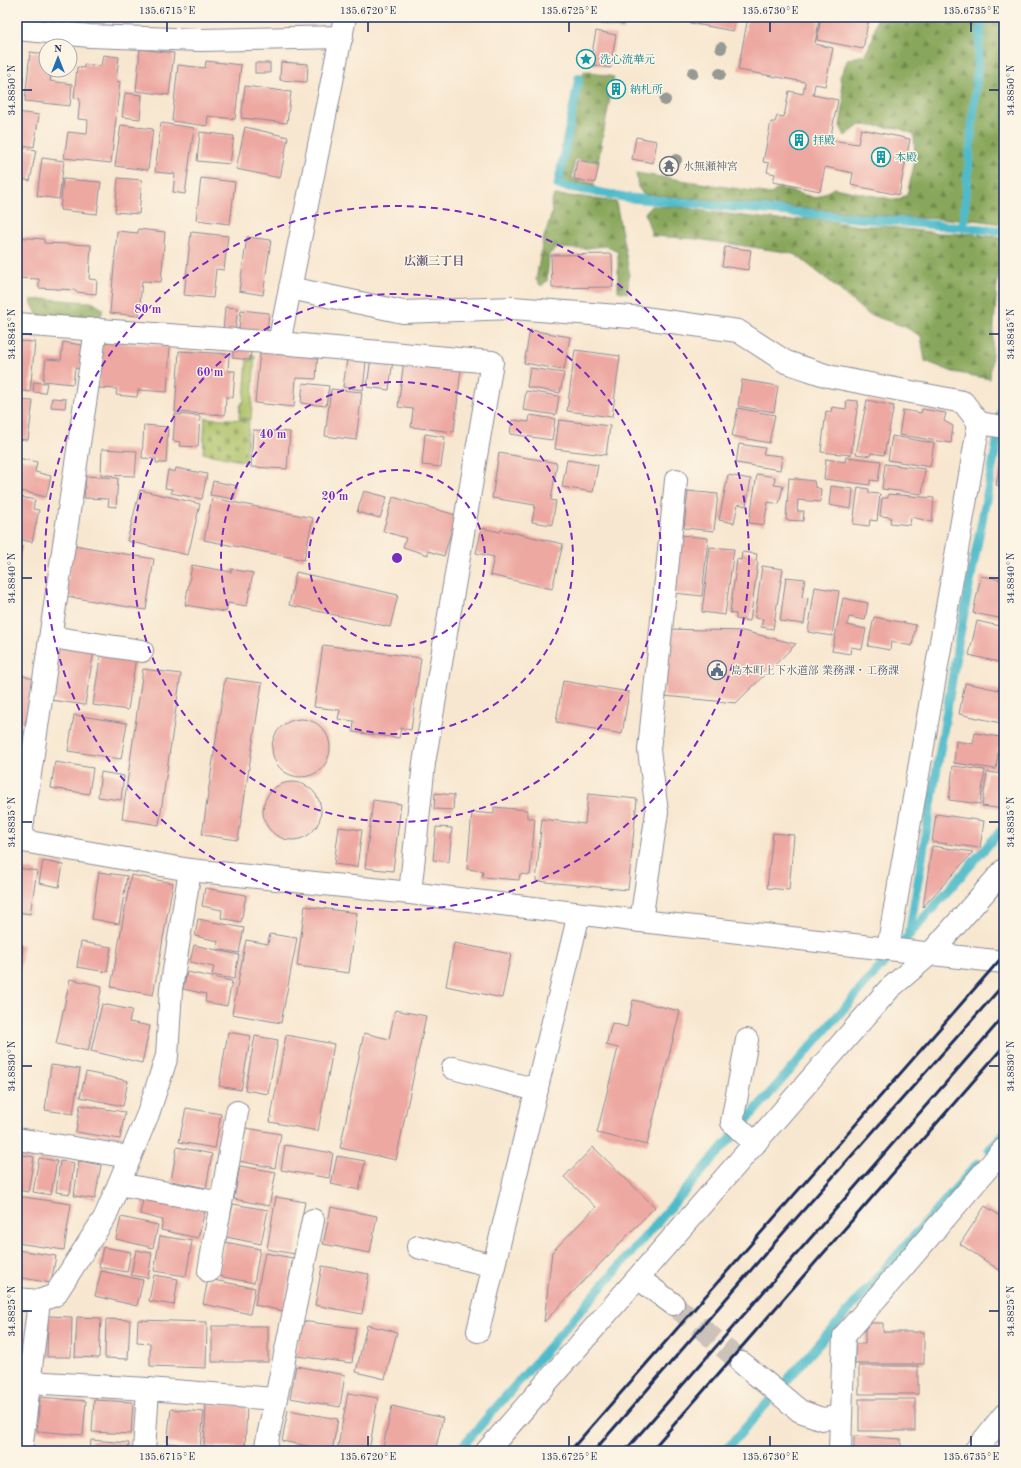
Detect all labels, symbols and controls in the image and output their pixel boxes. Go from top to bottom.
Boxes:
text: 135.6715°E [139,6,195,16]
text: 135.6720°E [340,6,396,16]
text: 135.6725°E [541,6,597,16]
text: 135.6730°E [742,6,798,16]
text: 135.6735°E [943,6,999,16]
north arrow [38,38,78,78]
text: N [54,44,63,55]
place icon: 洗心流華元 [575,48,597,70]
place label: 洗心流華元 [600,53,655,66]
text: 34.8850°N [7,64,17,116]
text: 34.8850°N [1006,64,1016,116]
building icon: 納札所 [605,78,627,100]
place label: 納札所 [630,83,663,96]
building icon: 拝殿 [788,129,810,151]
place label: 拝殿 [813,134,835,147]
building icon: 本殿 [870,146,892,168]
place label: 本殿 [895,151,917,164]
temple icon: 水無瀬神宮 [658,155,680,177]
place label: 水無瀬神宮 [683,160,738,173]
district label: 広瀬三丁目 [404,254,464,268]
text: 80 m [135,304,162,316]
text: 34.8845°N [7,308,17,360]
text: 34.8845°N [1006,308,1016,360]
text: 60 m [197,367,224,379]
text: 40 m [260,429,287,441]
text: 20 m [322,491,349,503]
centre of rings [390,551,404,565]
text: 34.8840°N [7,552,17,604]
text: 34.8840°N [1006,552,1016,604]
public building icon: 島本町上下水道部 業務課・工務課 [706,659,728,681]
place label: 島本町上下水道部 業務課・工務課 [731,664,899,677]
text: 34.8835°N [7,796,17,848]
text: 34.8835°N [1006,796,1016,848]
text: 34.8830°N [7,1040,17,1092]
text: 34.8830°N [1006,1040,1016,1092]
text: 34.8825°N [7,1285,17,1337]
text: 34.8825°N [1006,1285,1016,1337]
text: 135.6715°E [139,1452,195,1462]
text: 135.6720°E [340,1452,396,1462]
text: 135.6725°E [541,1452,597,1462]
text: 135.6730°E [742,1452,798,1462]
text: 135.6735°E [943,1452,999,1462]

